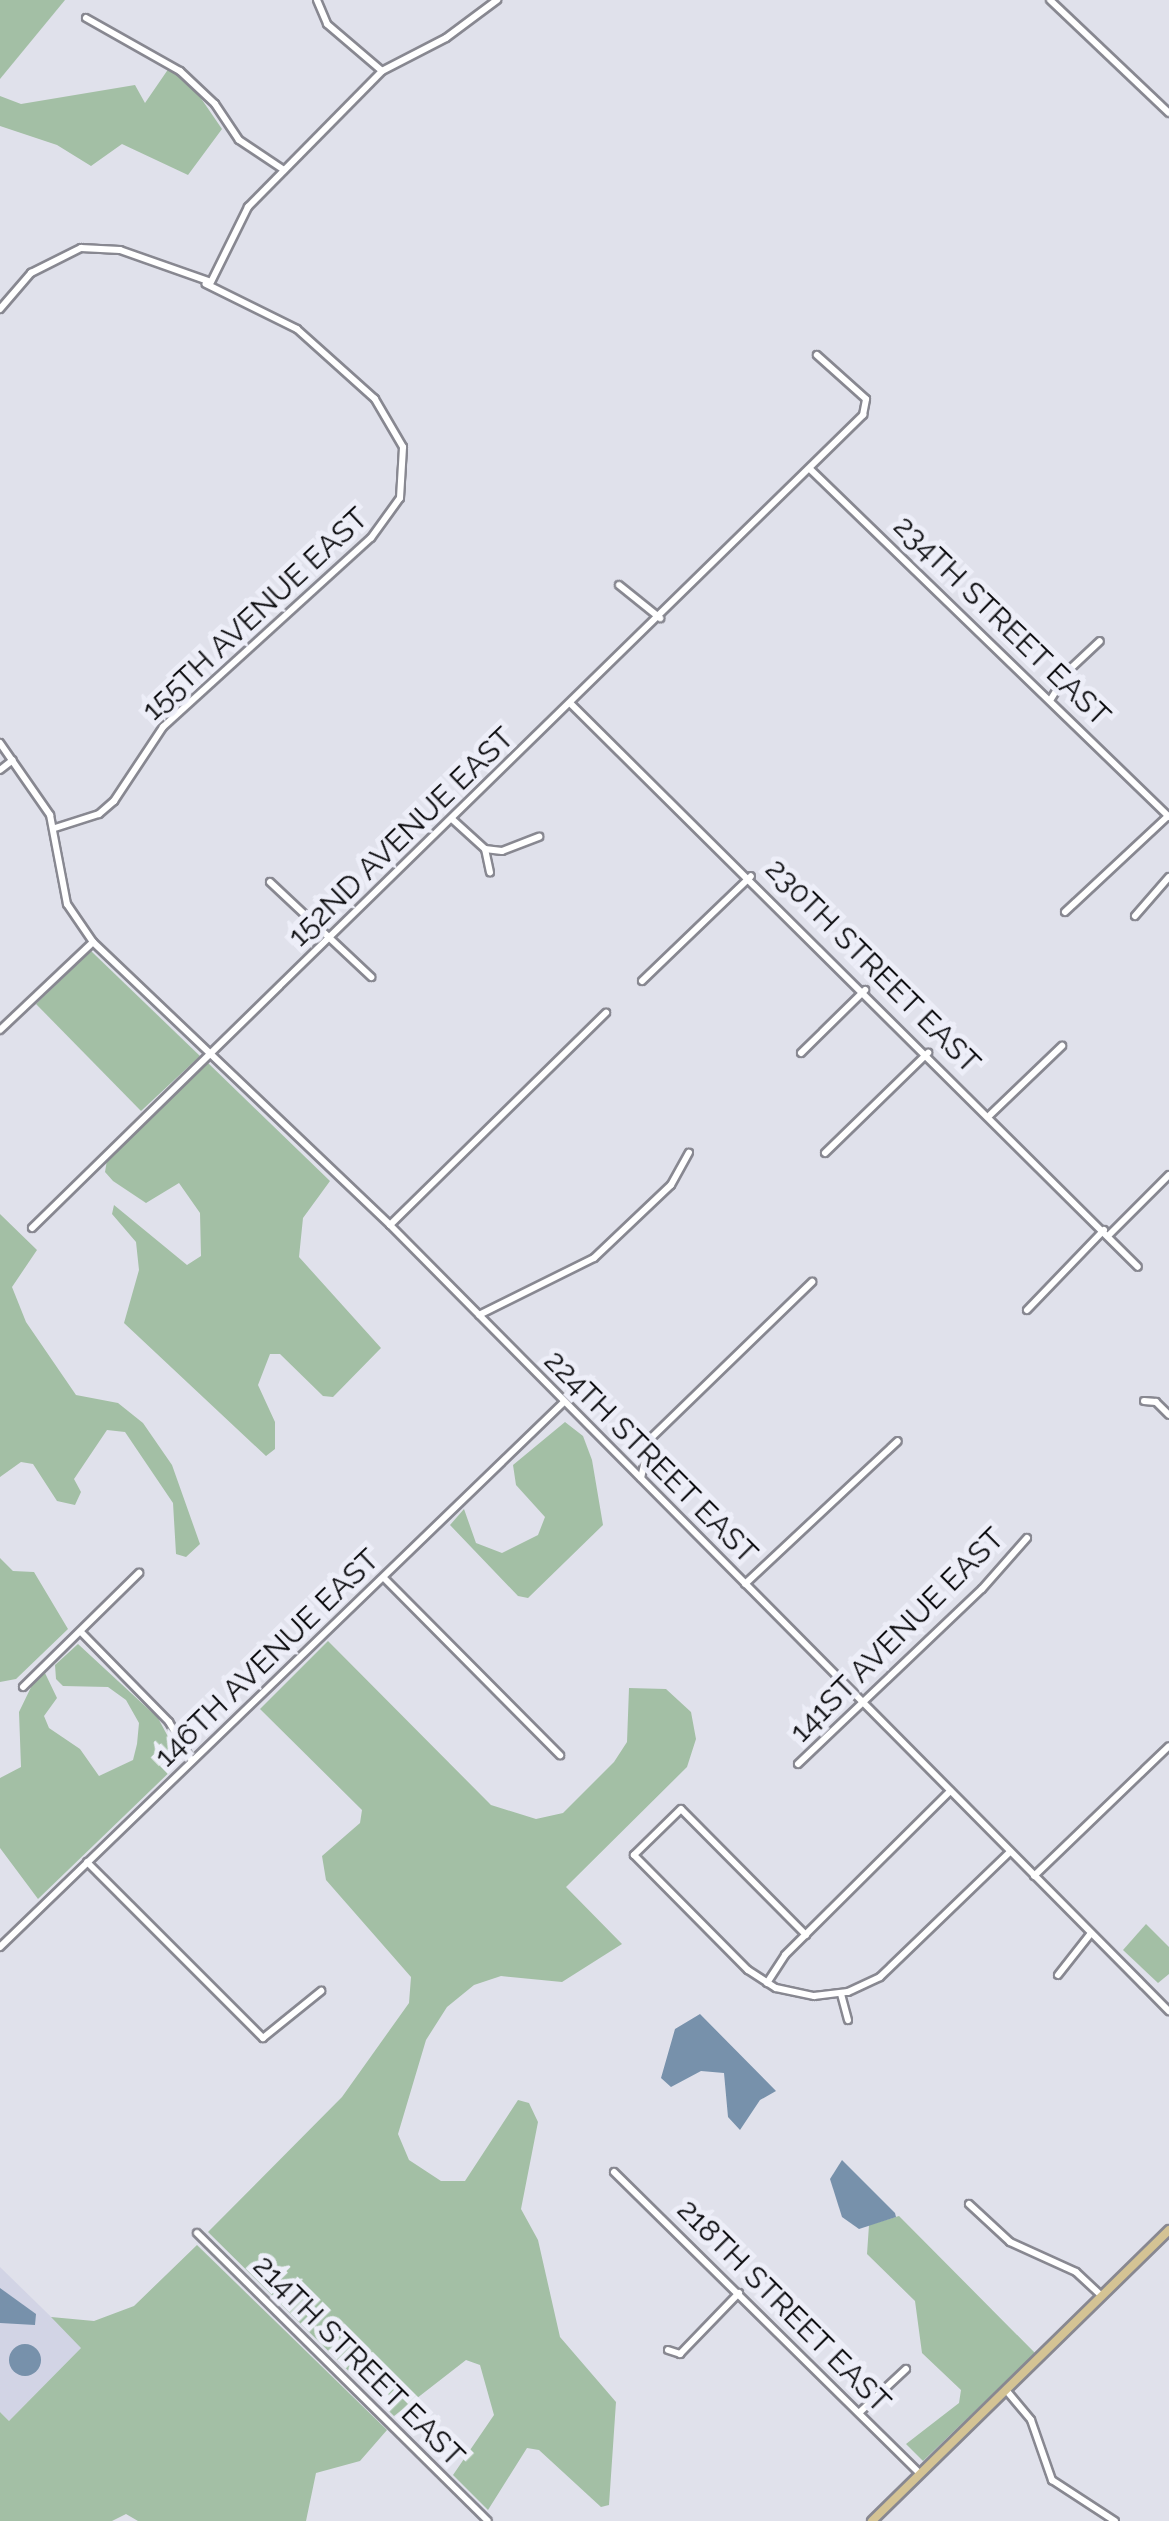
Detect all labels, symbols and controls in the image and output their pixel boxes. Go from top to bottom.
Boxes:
street label: 155TH AVENUE EAST [134,500,376,728]
street label: 234TH STREET EAST [886,508,1118,734]
street label: 152ND AVENUE EAST [280,720,522,954]
street label: 230TH STREET EAST [758,851,988,1081]
street label: 224TH STREET EAST [537,1343,765,1571]
street label: 141ST AVENUE EAST [782,1520,1012,1750]
street label: 146TH AVENUE EAST [147,1541,387,1775]
street label: 218TH STREET EAST [670,2192,898,2420]
street label: 214TH STREET EAST [246,2248,472,2474]

